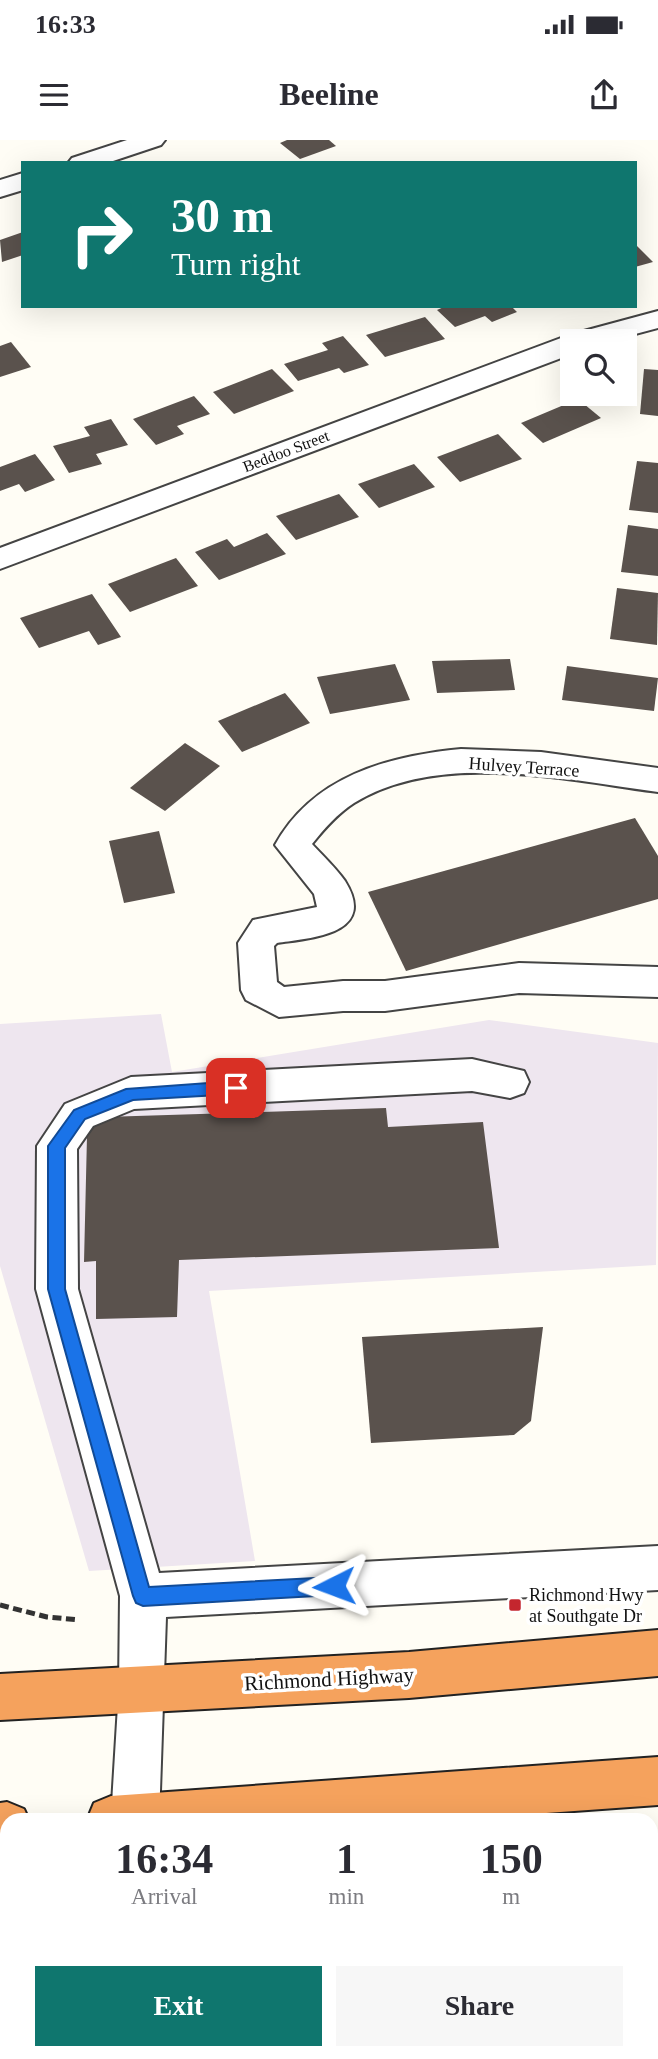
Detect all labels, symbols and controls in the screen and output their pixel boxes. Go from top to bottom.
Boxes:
text: 16:33 [35,10,96,39]
icon: menu [35,76,73,114]
text: Beeline [279,76,379,112]
icon: share [585,76,623,114]
text: 30 m [171,188,273,243]
icon: right [56,189,147,280]
text: Turn right [171,246,301,282]
map controls [560,329,637,406]
button: search [560,329,637,406]
street label: Beddoo Street [240,427,332,475]
street label: Hulvey Terrace [468,753,580,781]
pin [206,1058,266,1118]
icon: arrive [217,1069,255,1107]
position arrow [297,1549,371,1623]
place label: Richmond Hwy at Southgate Dr [529,1585,644,1626]
marker: Richmond Hwy at Southgate Dr [507,1597,523,1613]
street label: Richmond Highway [244,1663,415,1695]
text: 16:34 [115,1836,213,1882]
text: 1 [336,1836,357,1882]
text: 150 [480,1836,543,1882]
text: Arrival [131,1884,198,1909]
text: min [329,1884,364,1909]
text: m [502,1884,520,1909]
button: Exit [35,1966,322,2046]
button: Share [336,1966,623,2046]

